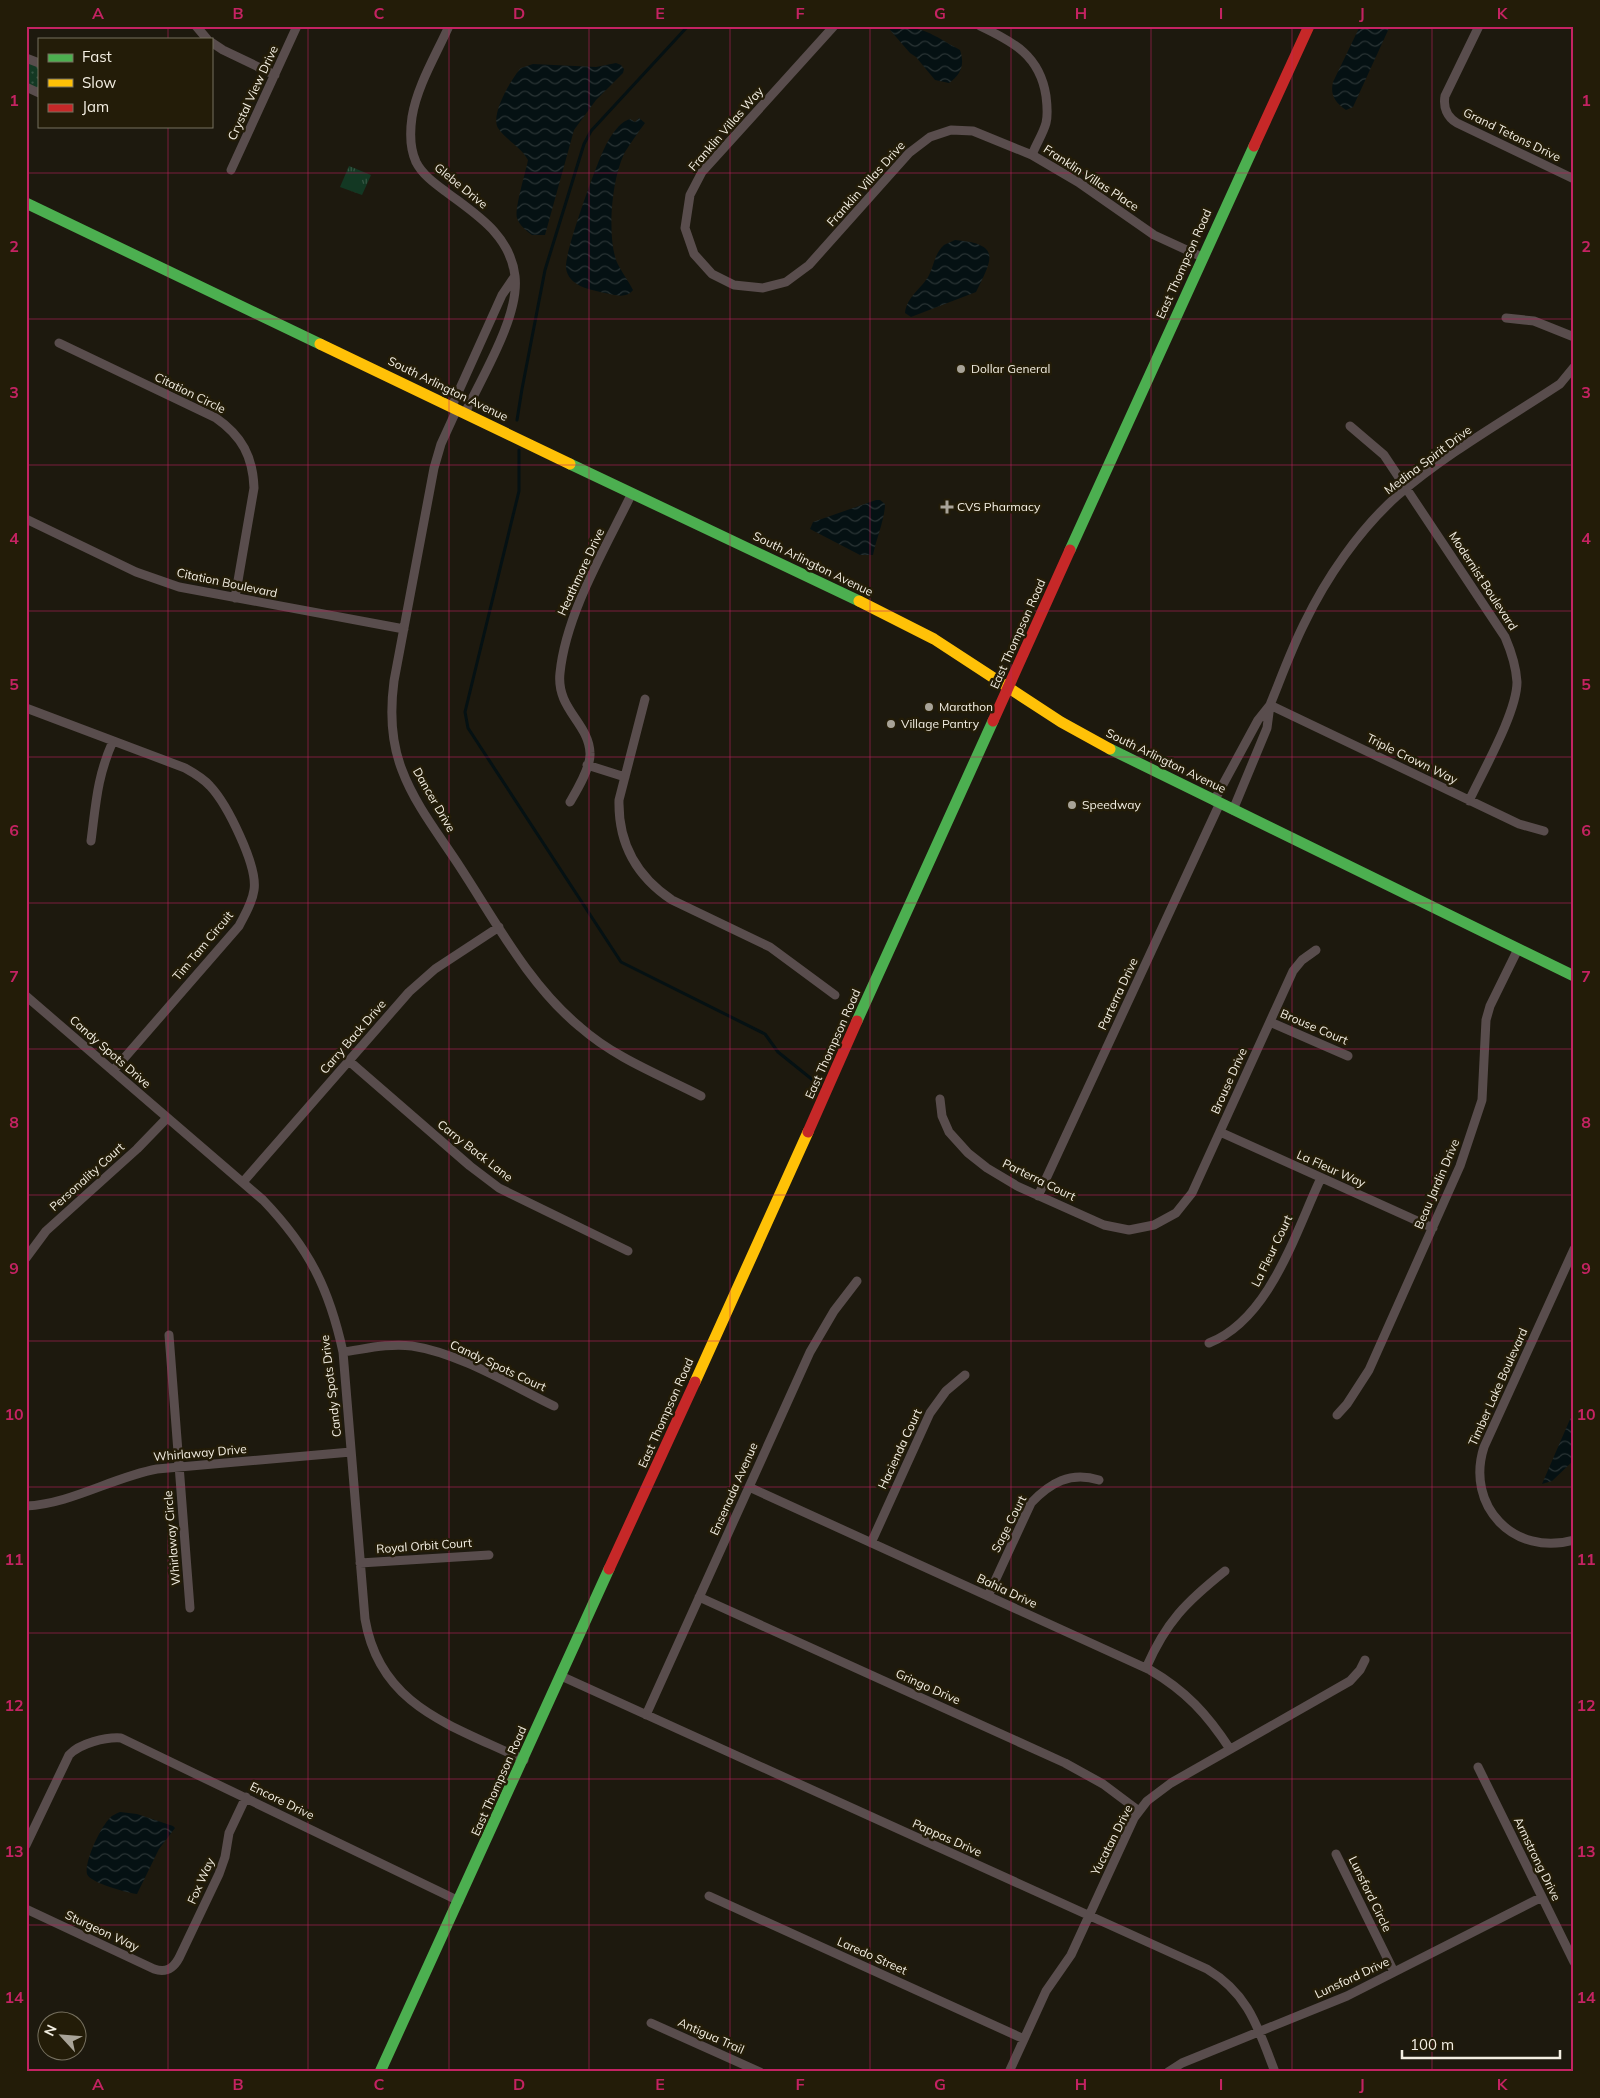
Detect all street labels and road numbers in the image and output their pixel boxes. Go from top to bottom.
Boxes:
street label: Crystal View Drive [224,43,281,142]
street label: Franklin Villas Way [685,83,767,174]
street label: Grand Tetons Drive [1461,104,1563,165]
street label: Franklin Villas Drive [823,138,908,229]
street label: Franklin Villas Place [1041,141,1142,214]
street label: Glebe Drive [432,160,491,212]
street label: East Thompson Road [1153,207,1215,321]
street label: South Arlington Avenue [386,353,511,424]
street label: Citation Circle [152,369,228,416]
street label: Medina Spirit Drive [1381,422,1474,497]
street label: Heathmore Drive [554,526,607,618]
street label: South Arlington Avenue [751,528,876,599]
street label: Modernist Boulevard [1446,529,1521,633]
street label: Citation Boulevard [175,564,279,601]
street label: East Thompson Road [987,577,1049,691]
street label: South Arlington Avenue [1104,725,1229,796]
street label: Triple Crown Way [1364,730,1461,787]
street label: Dancer Drive [410,765,459,835]
street label: Tim Tam Circuit [169,908,236,984]
street label: Parterra Drive [1094,955,1141,1032]
street label: East Thompson Road [802,987,864,1101]
street label: Carry Back Drive [316,997,389,1077]
street label: Brouse Court [1278,1006,1350,1048]
street label: Candy Spots Drive [67,1012,154,1091]
street label: Brouse Drive [1207,1045,1250,1116]
street label: Carry Back Lane [435,1116,516,1185]
street label: Beau Jardin Drive [1411,1136,1462,1231]
street label: Personality Court [46,1139,127,1214]
street label: La Fleur Way [1295,1147,1368,1191]
street label: Parterra Court [1000,1155,1078,1204]
street label: La Fleur Court [1248,1213,1295,1289]
street label: Timber Lake Boulevard [1465,1326,1530,1448]
street label: Candy Spots Drive [317,1334,344,1438]
street label: Candy Spots Court [448,1337,549,1394]
street label: East Thompson Road [635,1356,697,1470]
street label: Hacienda Court [874,1406,925,1491]
street label: Ensenada Avenue [706,1440,761,1538]
street label: Whirlaway Drive [153,1441,247,1464]
street label: Whirlaway Circle [160,1490,183,1586]
street label: Sage Court [988,1493,1029,1555]
street label: Royal Orbit Court [376,1535,472,1556]
street label: Bahia Drive [975,1570,1040,1611]
street label: Gringo Drive [894,1666,963,1707]
street label: East Thompson Road [468,1724,530,1838]
street label: Encore Drive [248,1779,317,1823]
street label: Yucatan Drive [1087,1802,1136,1878]
street label: Armstrong Drive [1511,1814,1564,1903]
street label: Pappas Drive [910,1816,984,1860]
street label: Lunsford Circle [1346,1853,1395,1934]
street label: Fox Way [184,1855,218,1906]
street label: Sturgeon Way [63,1907,142,1954]
street label: Laredo Street [835,1933,909,1978]
street label: Lunsford Drive [1312,1954,1392,2001]
street label: Antigua Trail [676,2014,747,2057]

